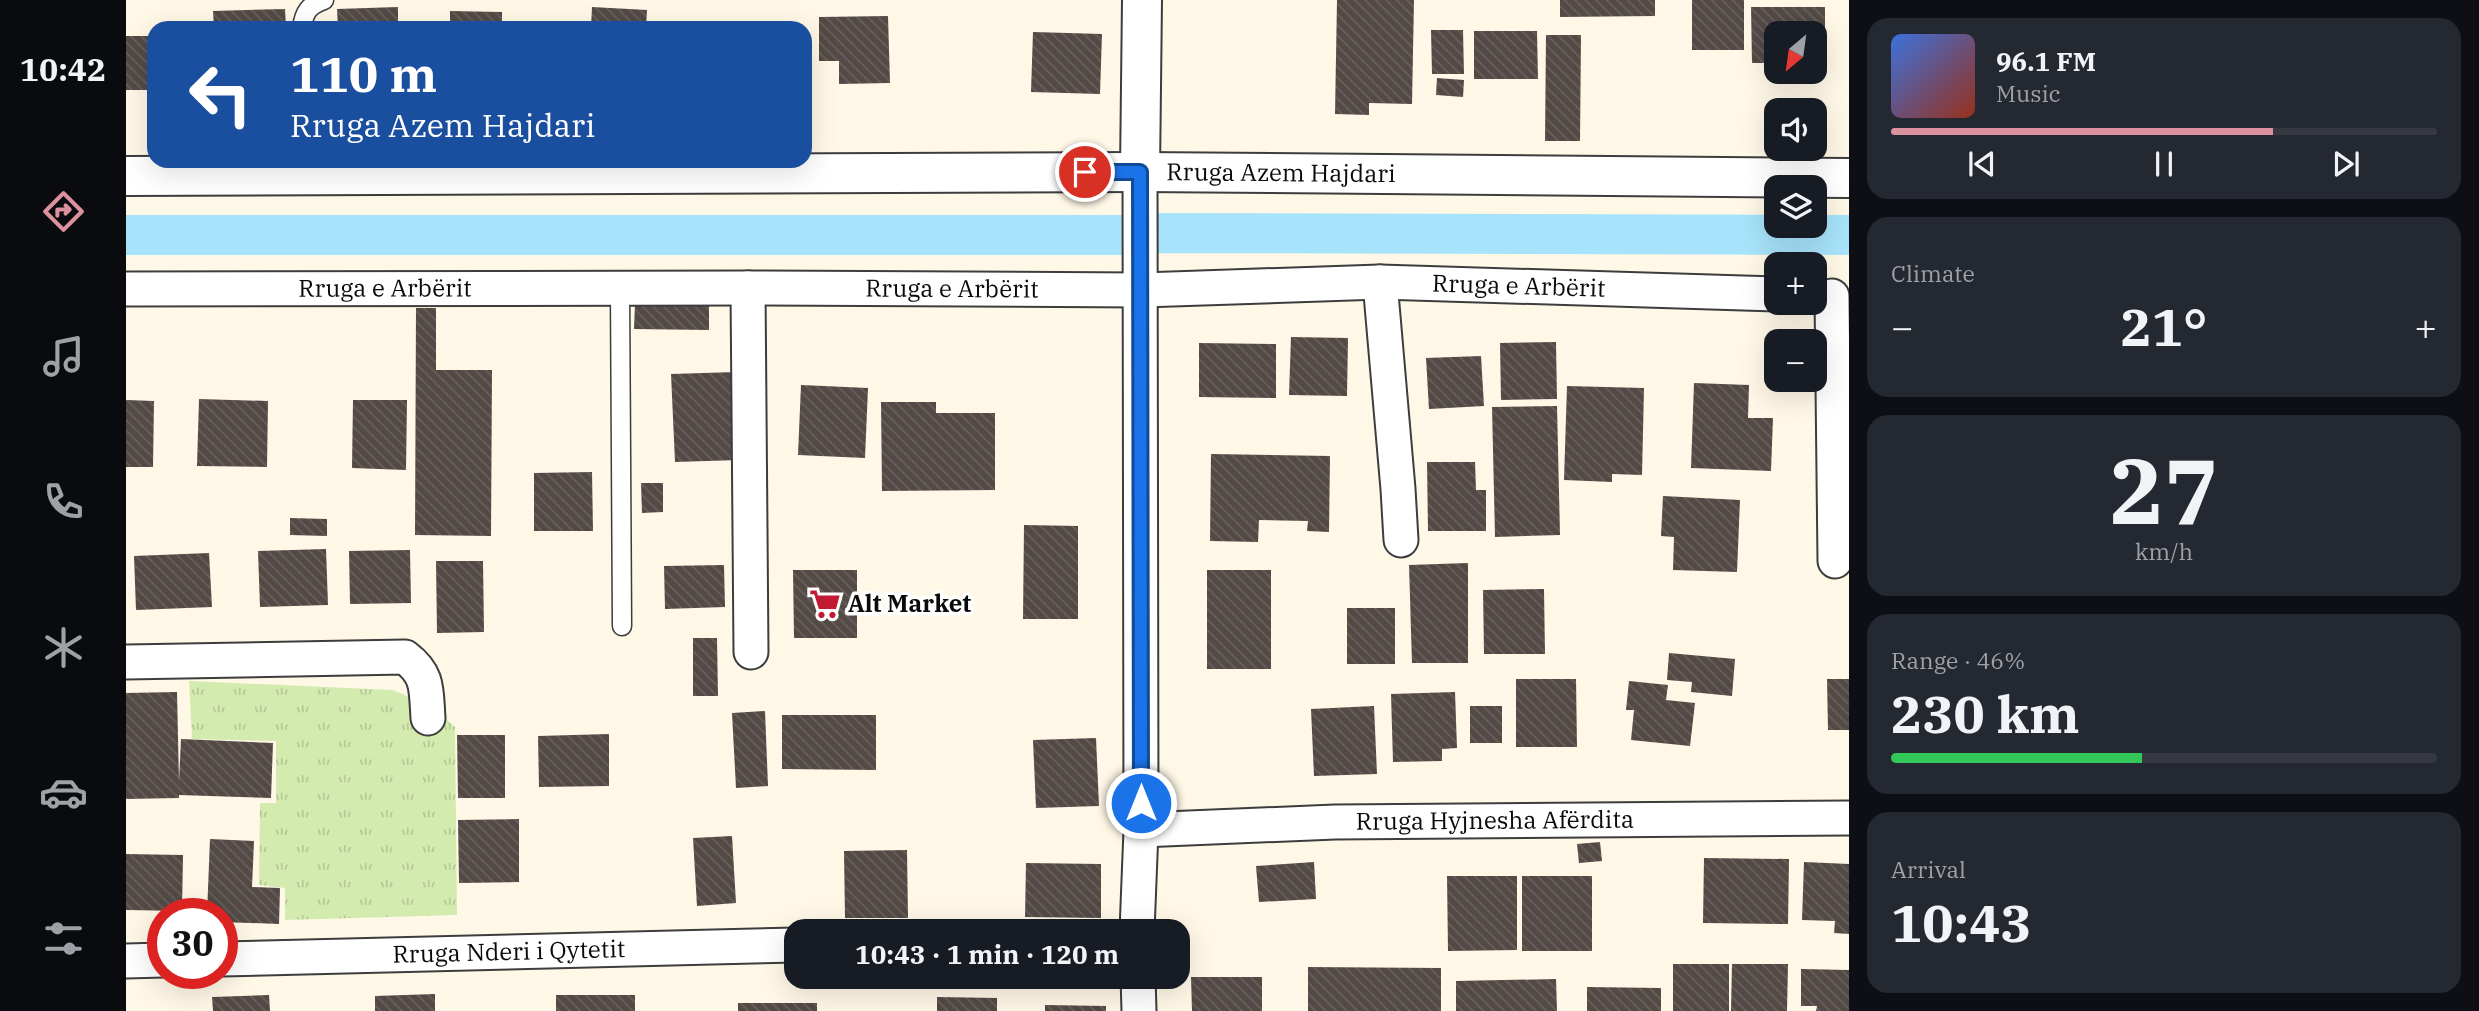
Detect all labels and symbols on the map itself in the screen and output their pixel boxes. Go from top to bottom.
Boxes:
north arrow [1764,21,1827,84]
pin [1055,142,1115,202]
street label: Rruga Azem Hajdari [1166,155,1396,189]
street label: Rruga e Arbërit [1432,267,1606,304]
street label: Rruga e Arbërit [298,271,472,304]
street label: Rruga e Arbërit [865,272,1039,304]
supermarket icon: Alt Market [808,587,842,621]
place label: Alt Market [848,587,971,619]
position arrow [1104,766,1178,840]
street label: Rruga Hyjnesha Afërdita [1356,803,1634,837]
speed limit sign: 30 [147,898,238,989]
street label: Rruga Nderi i Qytetit [392,932,626,970]

